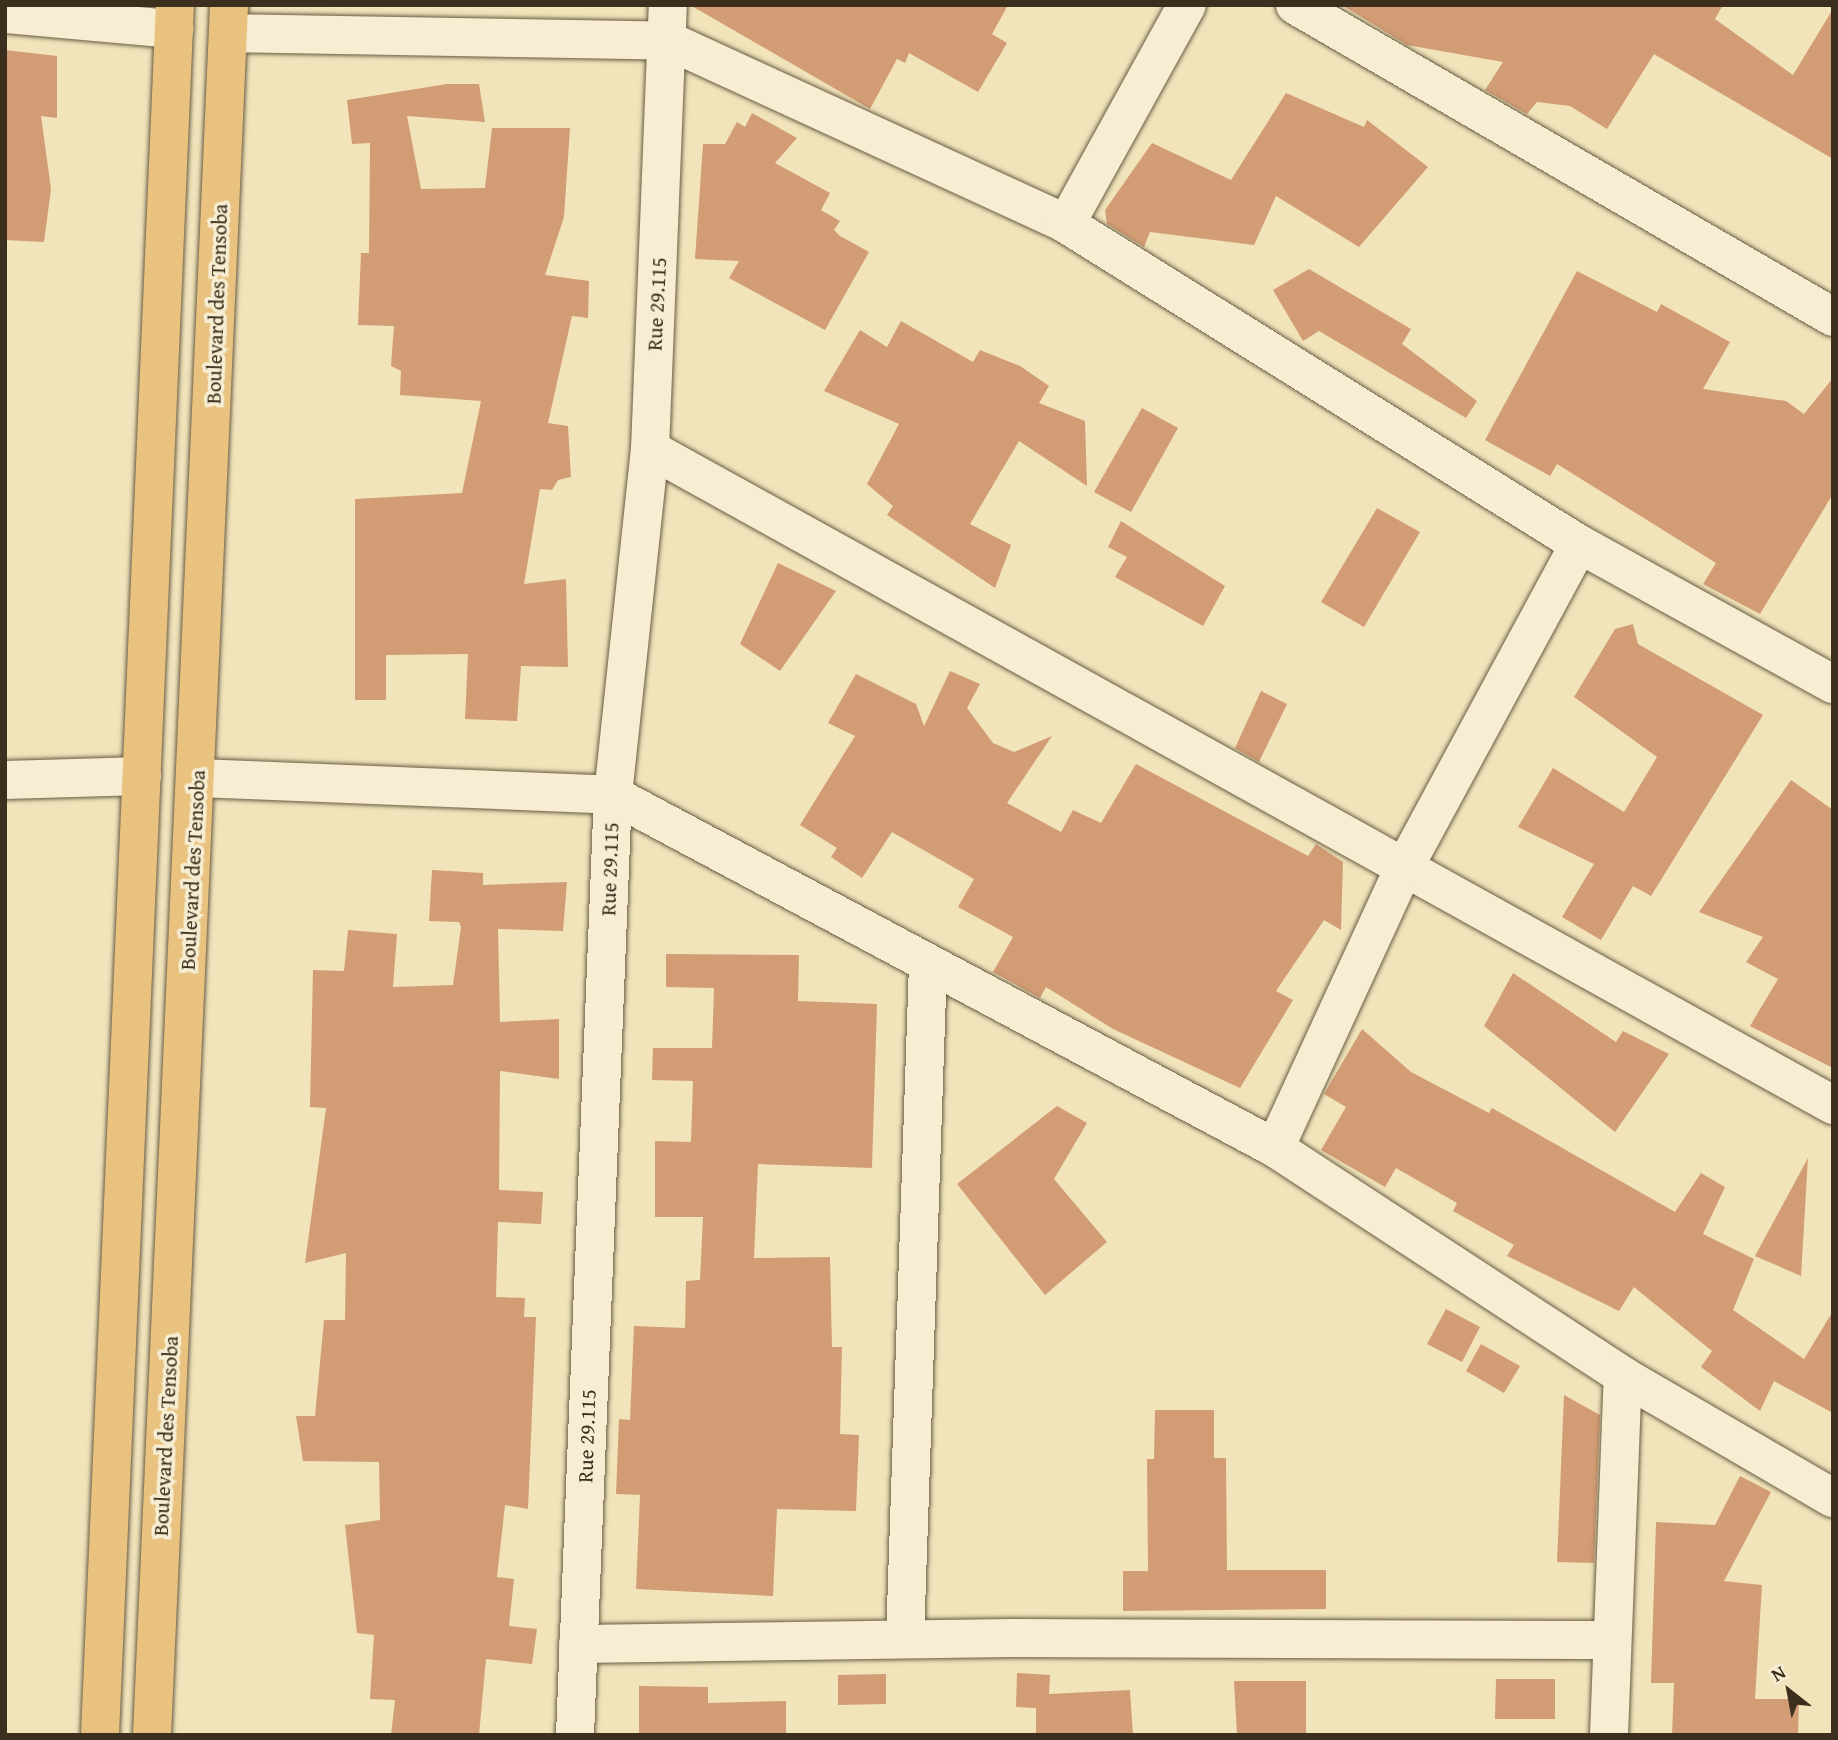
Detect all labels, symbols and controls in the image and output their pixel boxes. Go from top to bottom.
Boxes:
street label: Boulevard des Tensoba [201,203,233,405]
street label: Rue 29.115 [642,257,672,351]
street label: Boulevard des Tensoba [175,769,211,971]
street label: Rue 29.115 [596,822,624,916]
street label: Boulevard des Tensoba [148,1335,184,1537]
street label: Rue 29.115 [573,1389,601,1483]
north arrow [1754,1656,1824,1726]
text: N [1766,1658,1791,1688]

